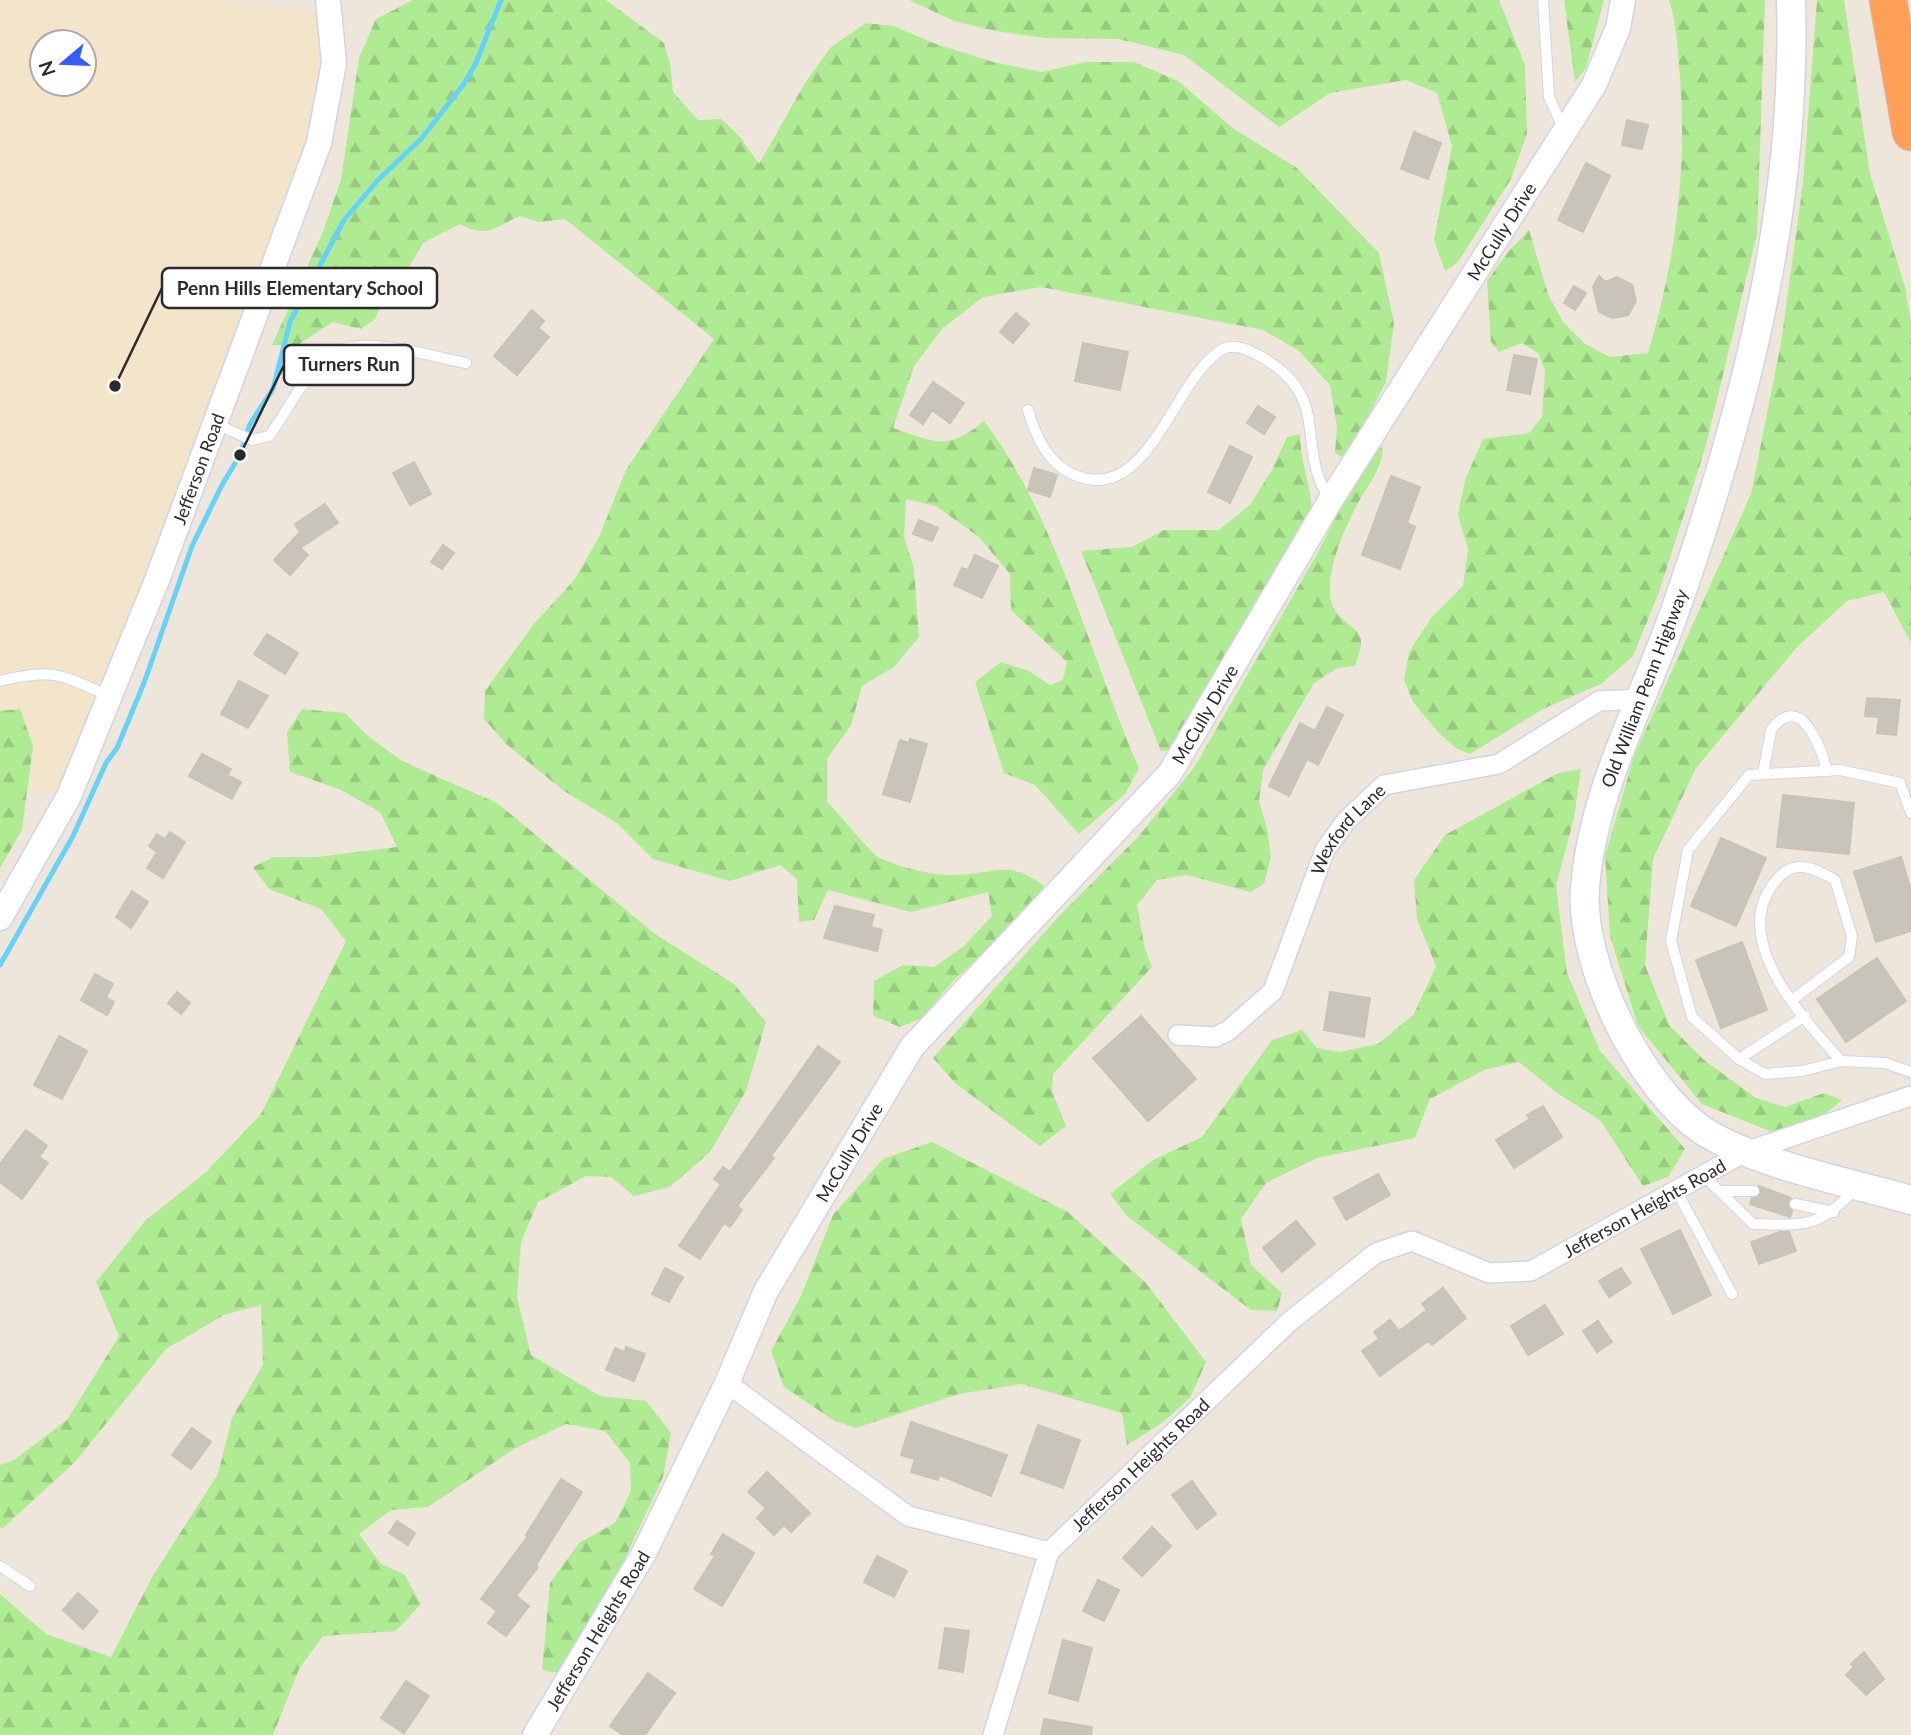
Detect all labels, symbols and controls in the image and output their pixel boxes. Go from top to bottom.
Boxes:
north arrow [28,28,98,98]
text: N [33,58,60,79]
street label: McCully Drive [1462,178,1540,284]
callout: Penn Hills Elementary School [162,268,437,308]
text: Penn Hills Elementary School [177,276,423,299]
callout: Turners Run [284,345,413,385]
text: Turners Run [298,352,400,375]
street label: Jefferson Road [168,410,229,527]
street label: Old William Penn Highway [1596,585,1692,790]
street label: McCully Drive [1167,661,1242,768]
street label: Wexford Lane [1306,779,1390,878]
street label: McCully Drive [811,1099,887,1206]
street label: Jefferson Heights Road [1559,1154,1730,1262]
street label: Jefferson Heights Road [1067,1393,1214,1535]
street label: Jefferson Heights Road [541,1546,654,1714]

